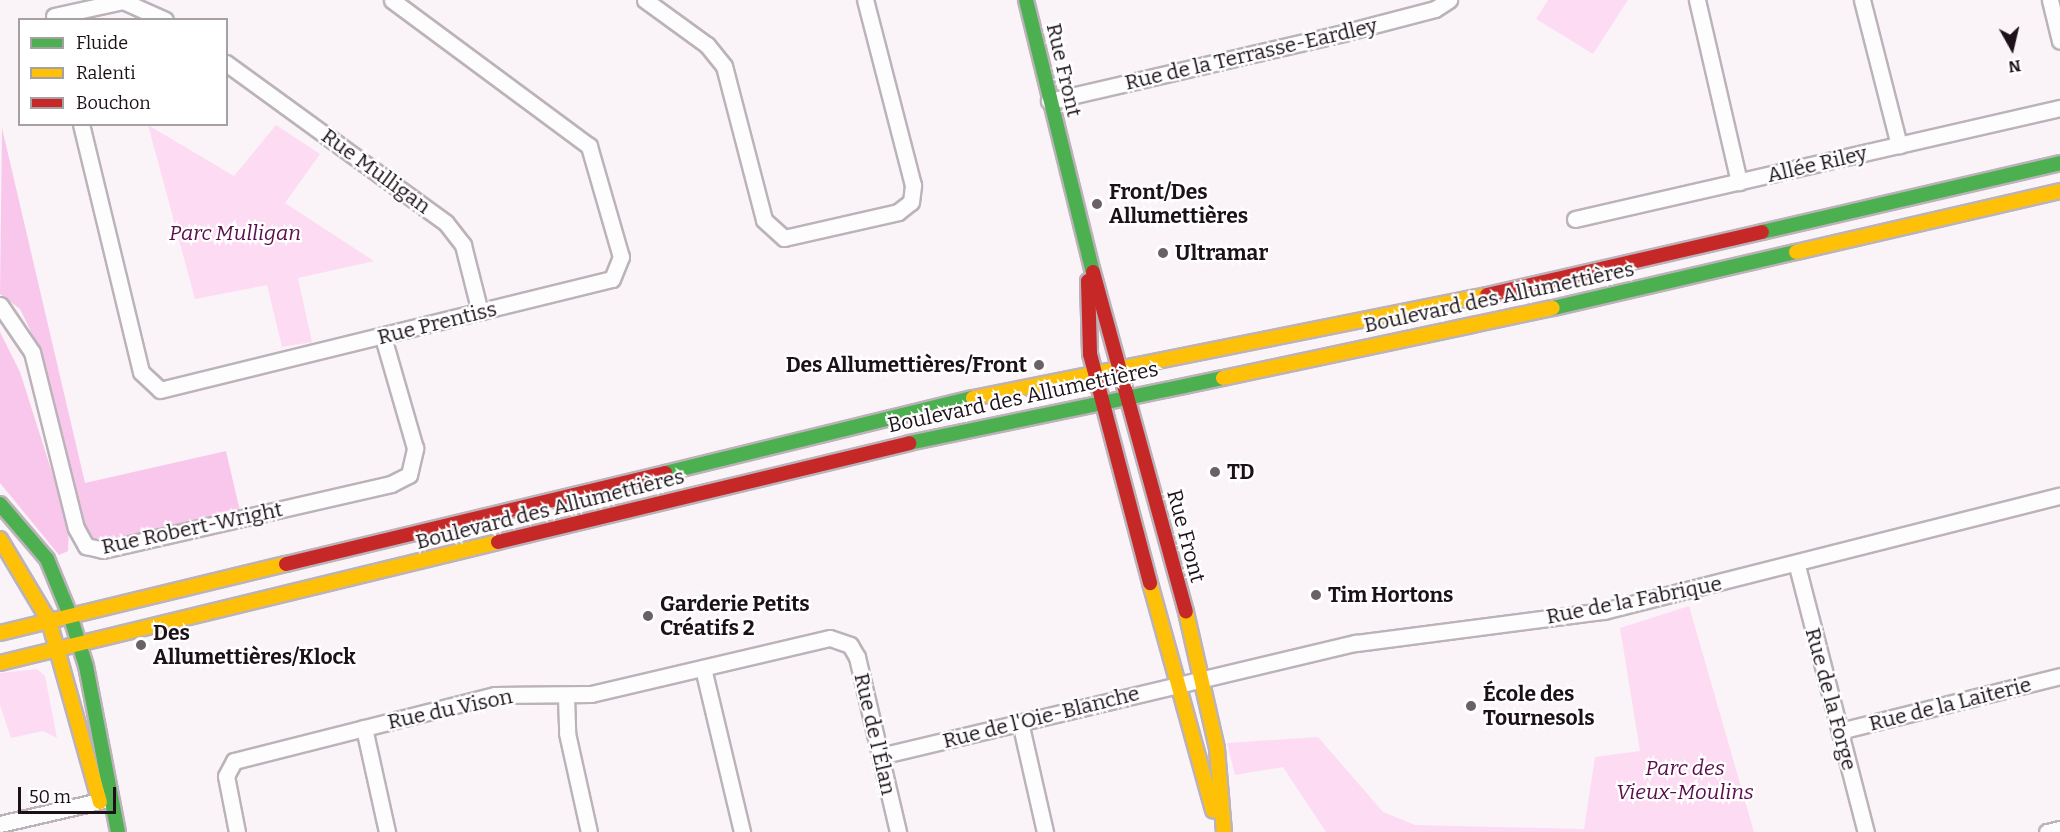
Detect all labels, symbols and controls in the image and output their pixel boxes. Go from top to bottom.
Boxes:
street label: Rue de la Terrasse-Eardley [1122,13,1380,95]
legend [18,18,228,126]
north arrow [1982,18,2042,78]
street label: Rue Front [1041,21,1087,119]
text: Fluide [76,32,128,54]
text: N [2007,56,2022,77]
text: Ralenti [76,62,136,84]
text: Bouchon [76,92,151,114]
street label: Rue Mulligan [317,123,435,219]
street label: Allée Riley [1765,140,1869,188]
place label: Front/Des Allumettières [1109,179,1248,229]
marker: Front/Des Allumettières [1090,197,1104,211]
park label: Parc Mulligan [169,220,301,246]
place label: Ultramar [1175,240,1268,266]
marker: Ultramar [1156,246,1170,260]
street label: Boulevard des Allumettières [1361,256,1637,338]
street label: Rue Prentiss [375,296,499,350]
place label: Des Allumettières/Front [786,352,1027,378]
street label: Boulevard des Allumettières [885,356,1161,438]
marker: Des Allumettières/Front [1032,358,1046,372]
place label: TD [1227,459,1254,485]
street label: Boulevard des Allumettières [413,463,687,555]
marker: TD [1208,465,1222,479]
street label: Rue Front [1161,487,1211,585]
street label: Rue Robert-Wright [99,497,285,559]
street label: Rue de la Fabrique [1544,571,1724,629]
place label: Tim Hortons [1328,582,1453,608]
marker: Tim Hortons [1309,588,1323,602]
place label: Garderie Petits Créatifs 2 [660,591,810,641]
marker: Garderie Petits Créatifs 2 [641,609,655,623]
place label: Des Allumettières/Klock [153,620,356,670]
street label: Rue de la Forge [1800,625,1862,773]
marker: Des Allumettières/Klock [134,638,148,652]
street label: Rue de l'Élan [849,671,901,797]
street label: Rue de la Laiterie [1866,672,2034,736]
street label: Rue de l'Oie-Blanche [940,680,1142,754]
place label: École des Tournesols [1483,681,1595,731]
street label: Rue du Vison [385,683,515,735]
marker: École des Tournesols [1464,699,1478,713]
park label: Parc des Vieux-Moulins [1616,755,1754,805]
scale bar [21,775,118,813]
text: 50 m [29,786,71,808]

